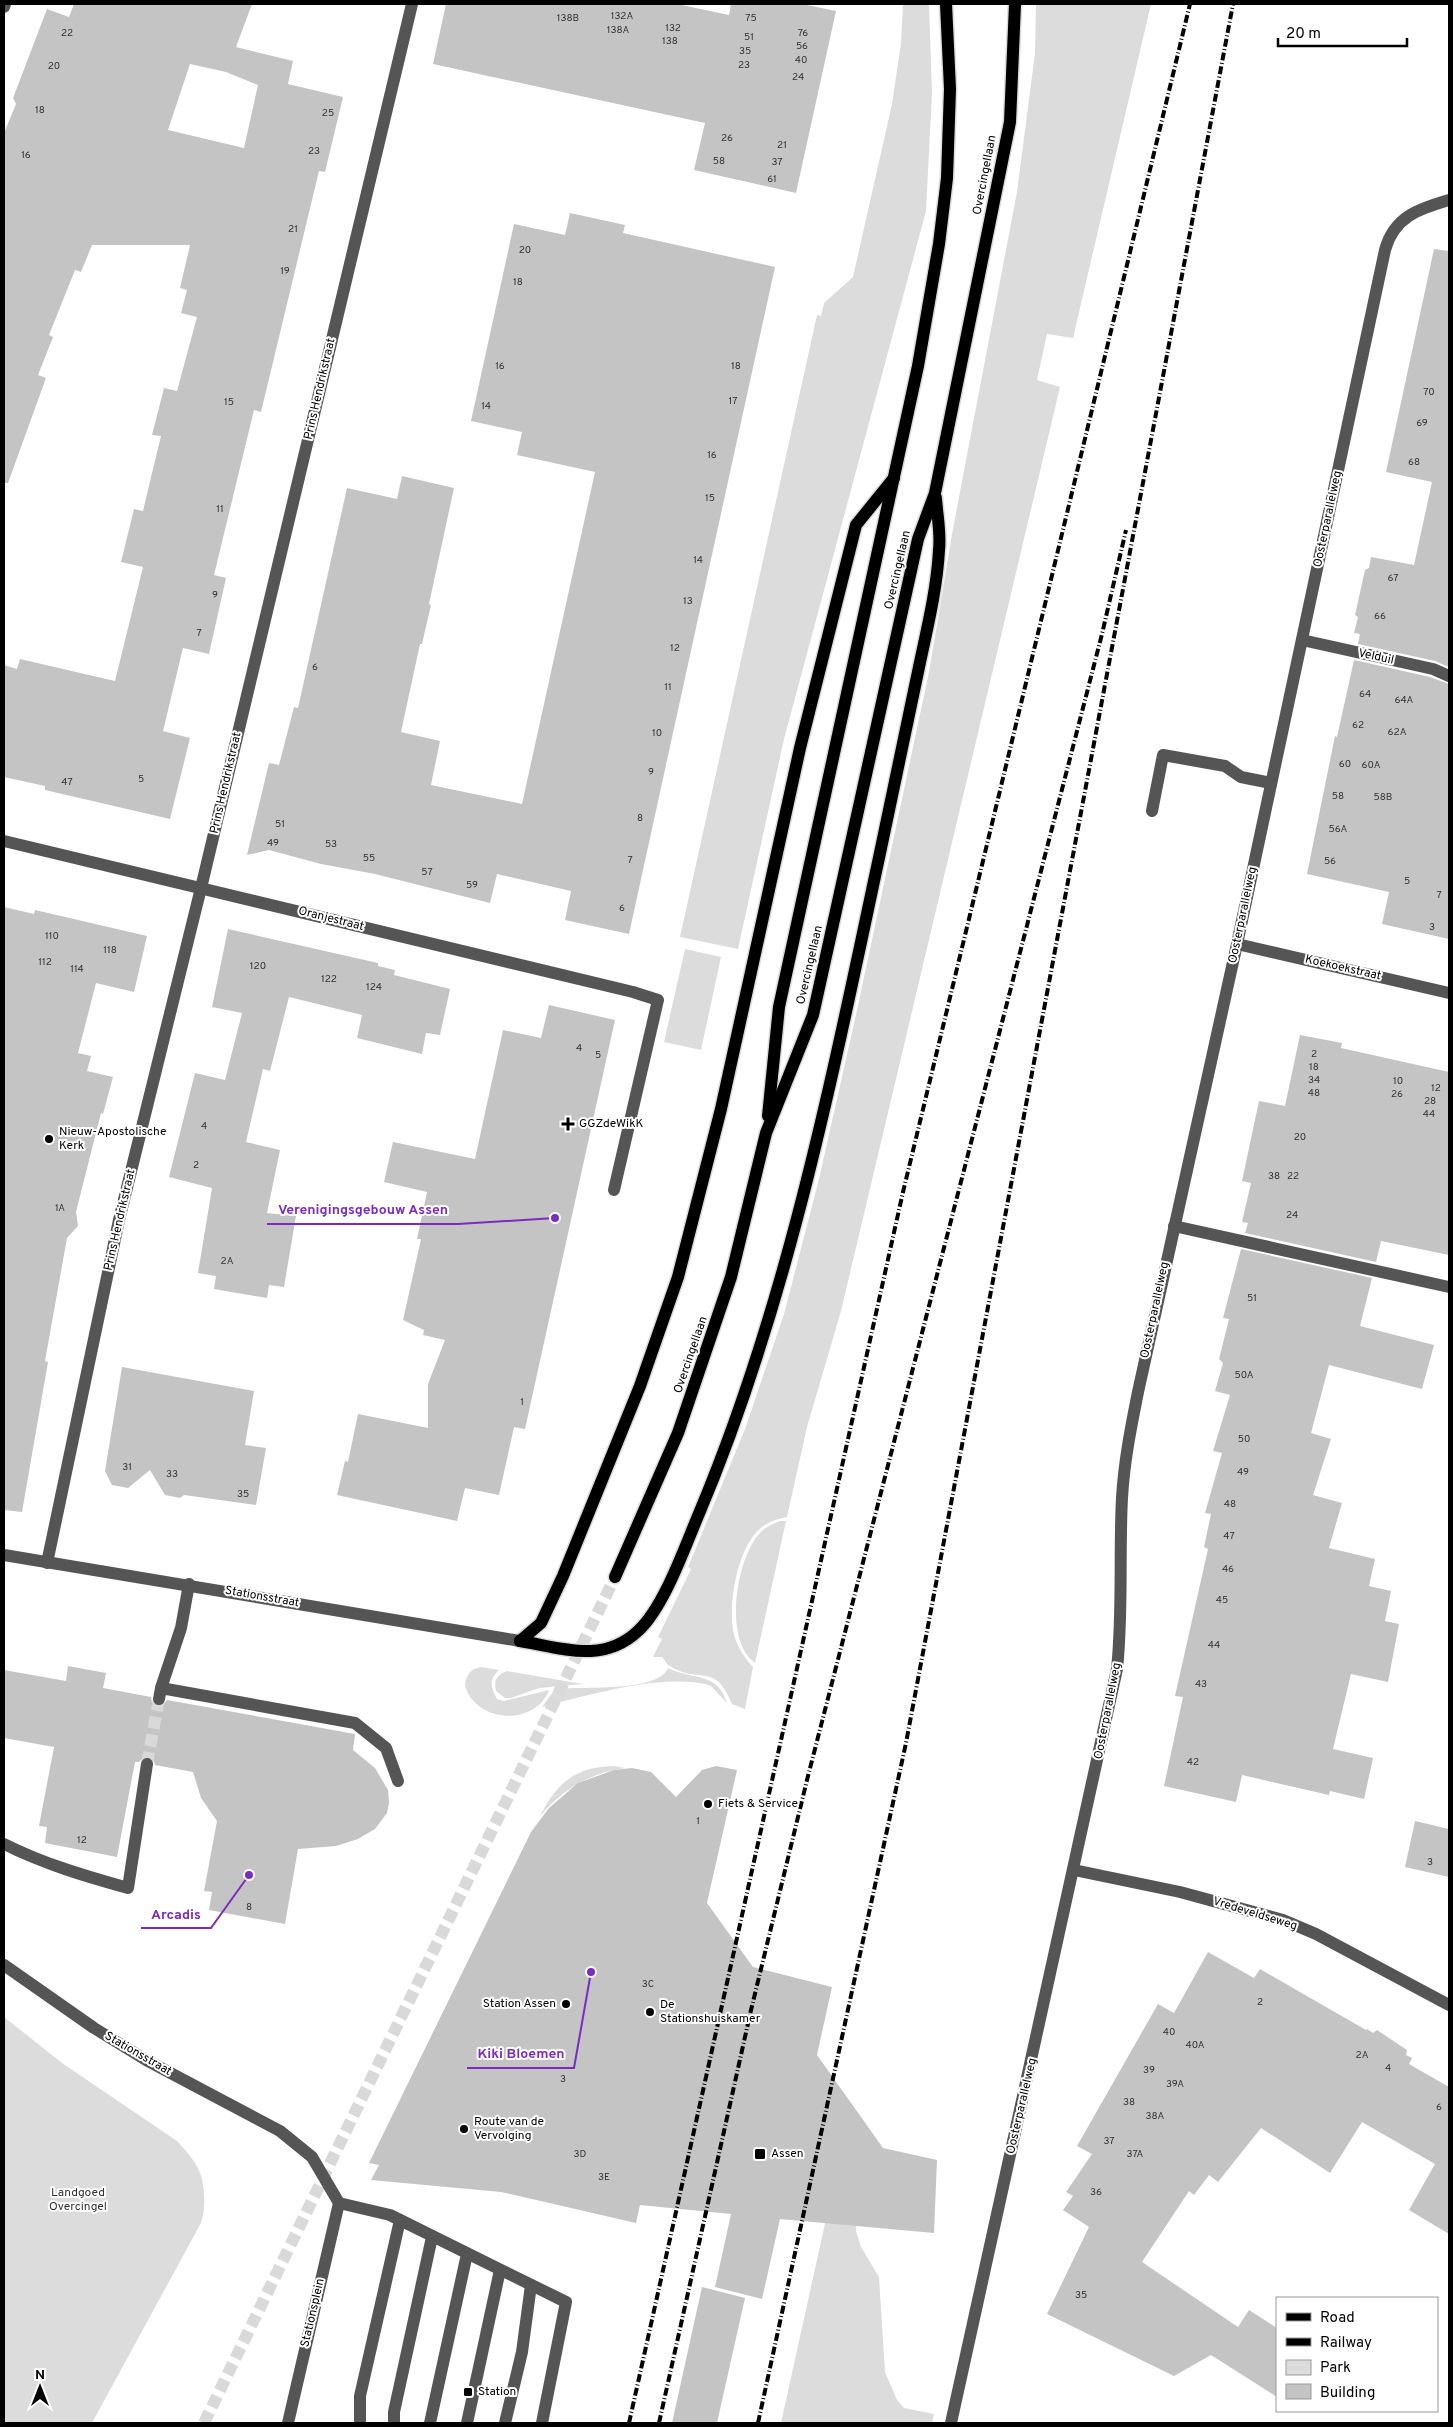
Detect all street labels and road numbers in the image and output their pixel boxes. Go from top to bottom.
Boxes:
street label: Overcingellaan [969,134,1001,216]
street label: Prins Hendrikstraat [301,337,339,441]
street label: Oosterparallelweg [1310,469,1346,569]
street label: Overcingellaan [881,529,915,611]
street label: Velduil [1357,645,1395,669]
street label: Prins Hendrikstraat [207,731,245,835]
street label: Oosterparallelweg [1225,865,1261,965]
street label: Oranjestraat [296,903,366,935]
street label: Overcingellaan [793,924,827,1006]
street label: Koekoekstraat [1303,951,1383,985]
street label: Prins Hendrikstraat [101,1168,139,1272]
street label: Oosterparallelweg [1137,1260,1173,1360]
street label: Overcingellaan [670,1314,712,1396]
street label: Stationsstraat [224,1583,300,1611]
street label: Oosterparallelweg [1091,1661,1125,1761]
street label: Vredeveldseweg [1211,1894,1299,1934]
street label: Stationsstraat [102,2028,174,2080]
street label: Oosterparallelweg [1003,2056,1041,2156]
street label: Stationsplein [297,2277,329,2349]

